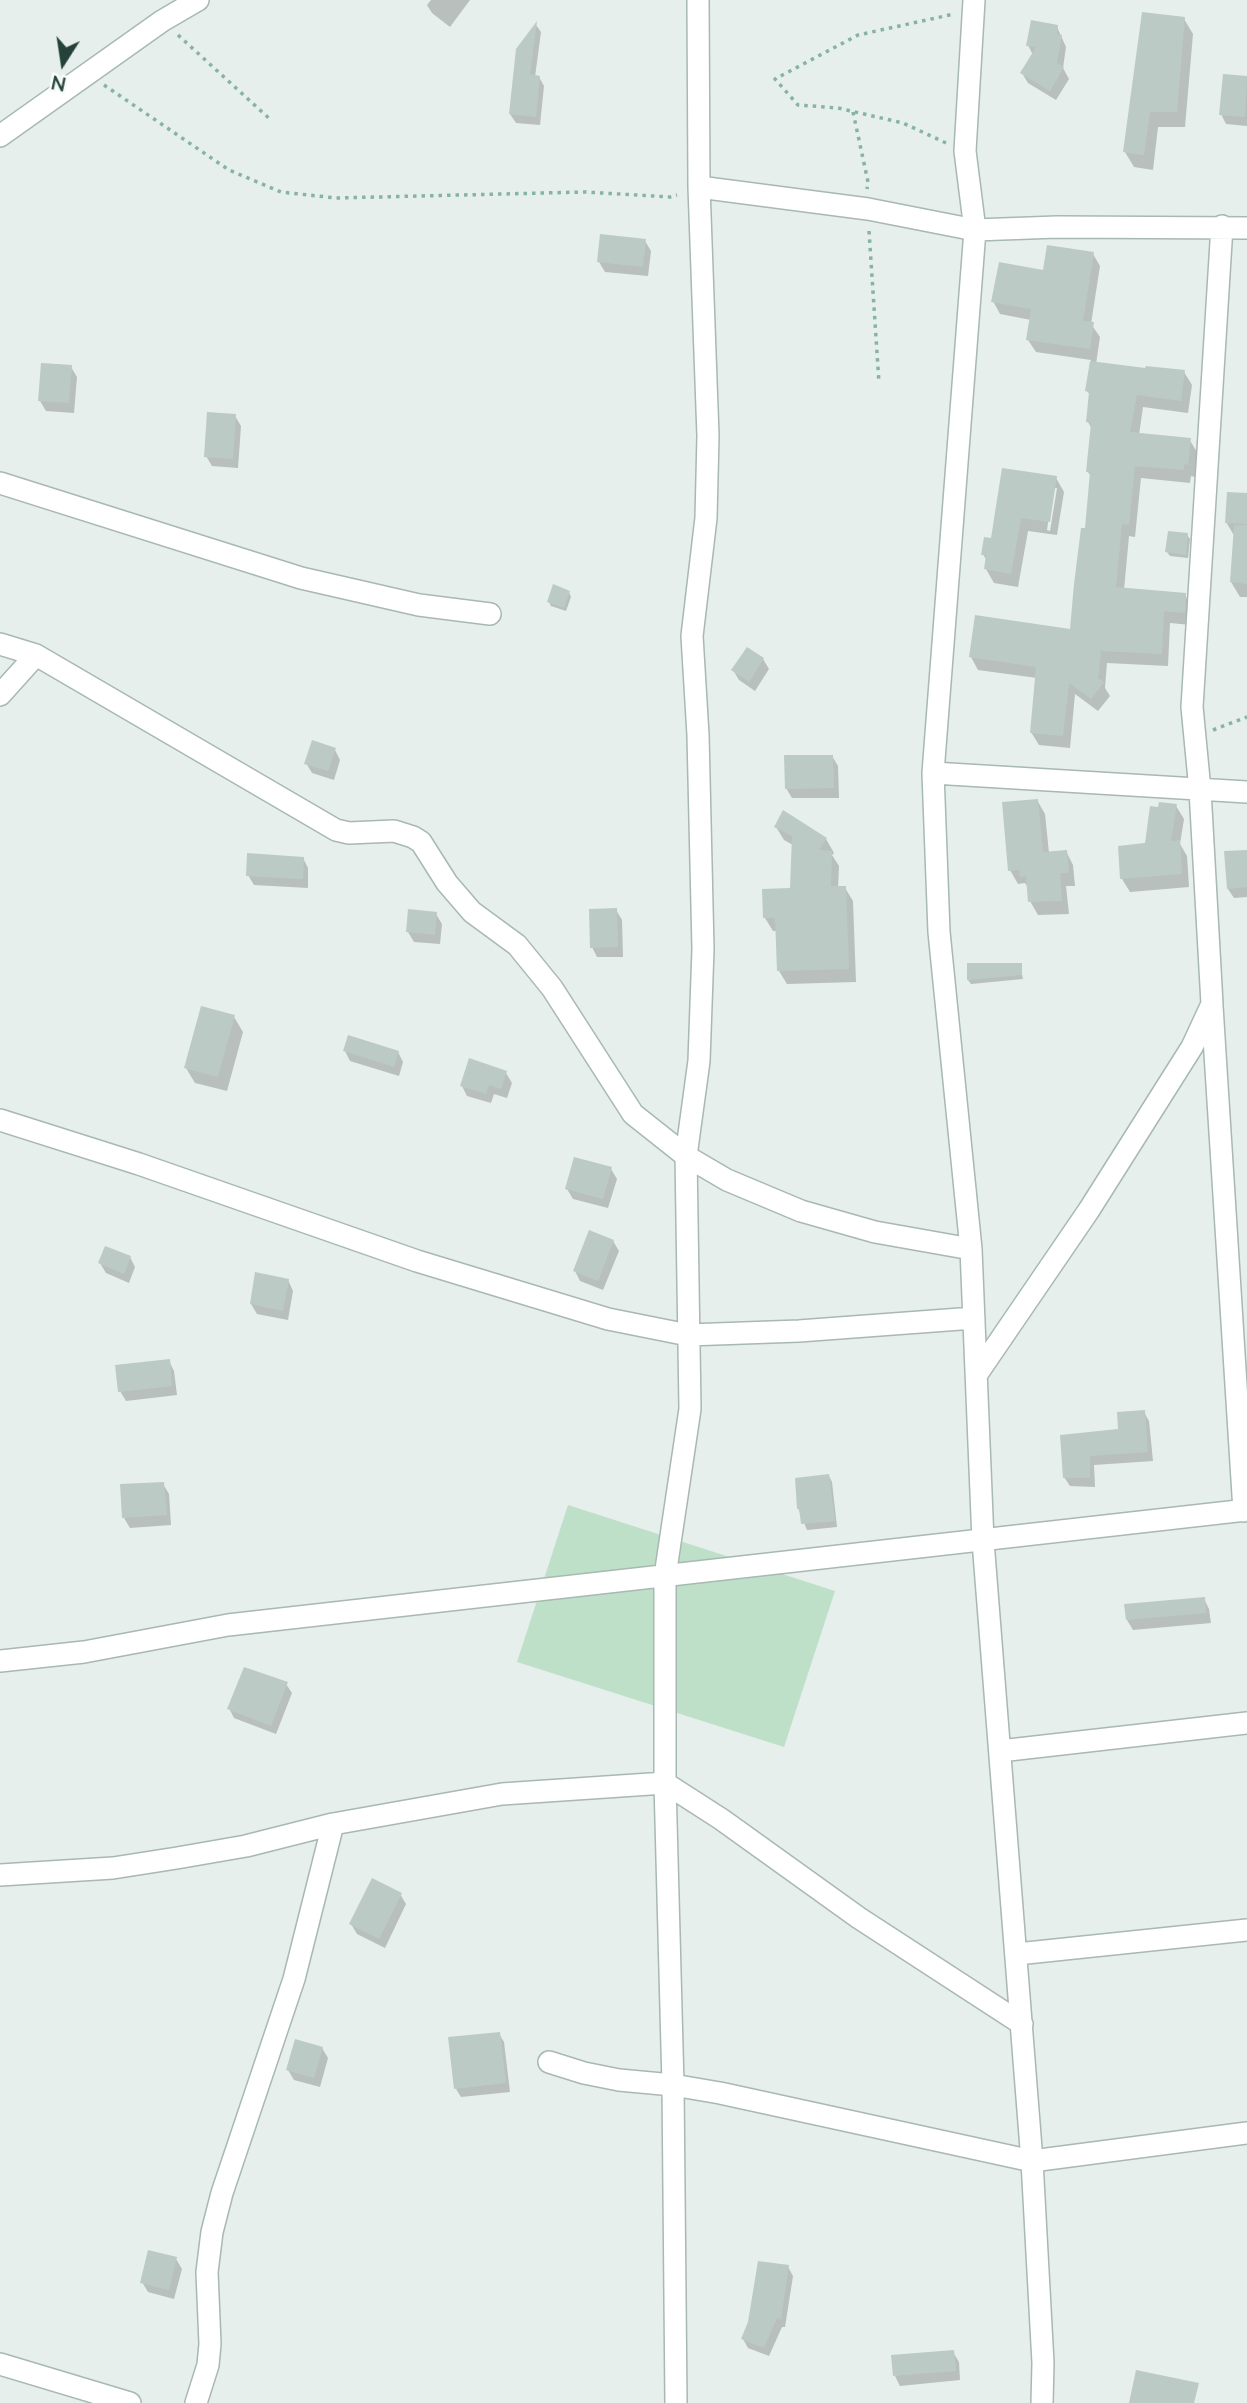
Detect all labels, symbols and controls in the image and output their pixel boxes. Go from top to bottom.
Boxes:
north arrow [28,28,98,98]
text: N [49,71,68,97]

